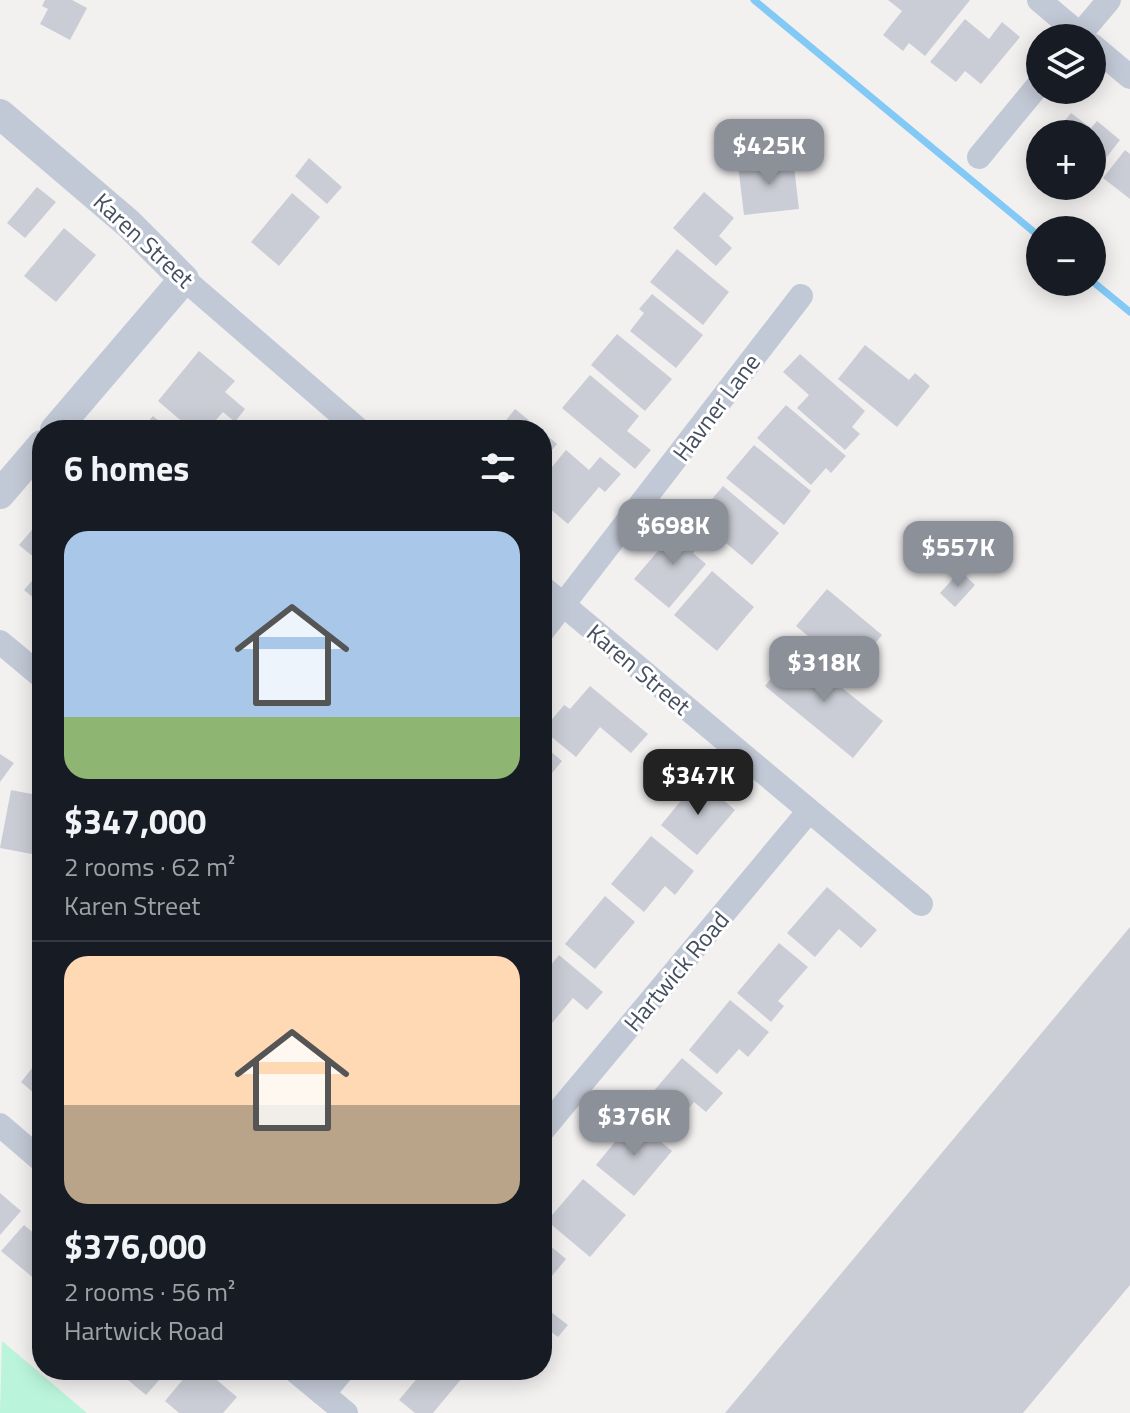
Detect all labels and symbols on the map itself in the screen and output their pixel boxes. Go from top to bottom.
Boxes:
pin: $425K [713,119,825,187]
street label: Karen Street [86,184,203,296]
street label: Havner Lane [663,346,769,468]
pin: $698K [617,499,729,567]
pin: $557K [902,521,1014,589]
street label: Karen Street [579,615,699,724]
pin: $318K [768,636,880,704]
pin: $347K [642,749,754,817]
street label: Hartwick Road [615,903,737,1039]
pin: $376K [578,1090,690,1158]

